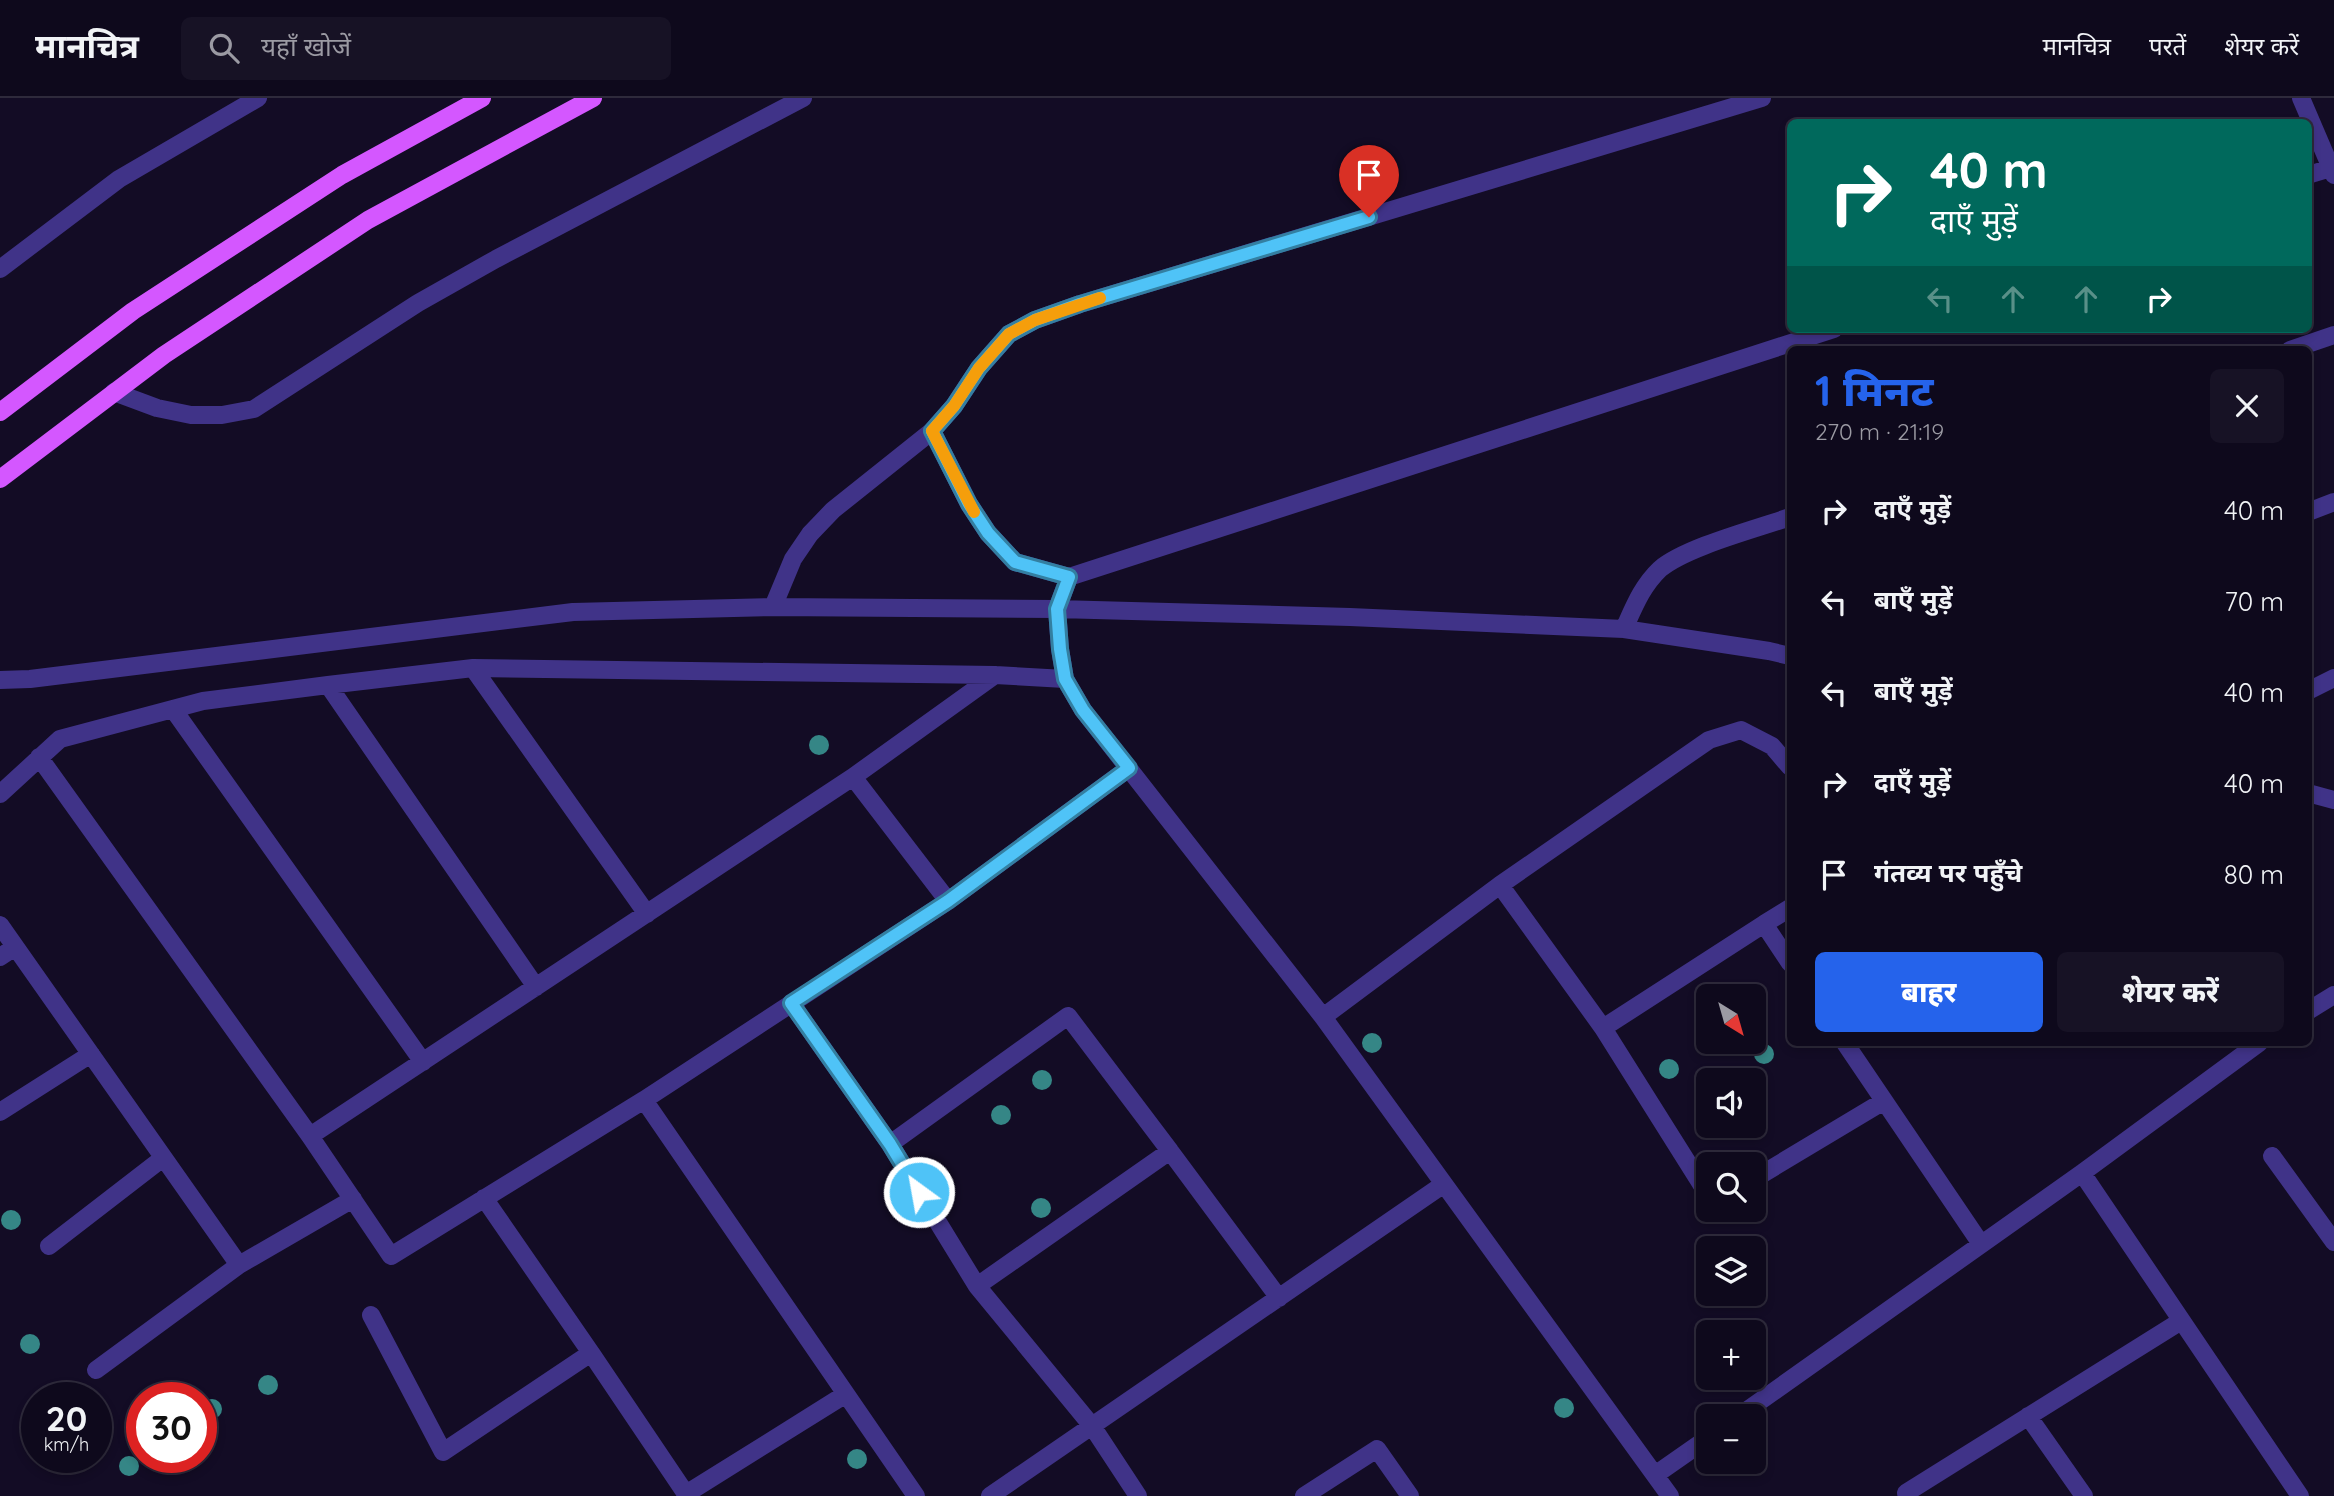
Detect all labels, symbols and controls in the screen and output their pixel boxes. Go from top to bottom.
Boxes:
search box [181,17,671,80]
text: मानचित्र [35,25,139,66]
icon: search [205,29,243,67]
text: यहाँ खोजें [261,30,351,63]
text: मानचित्र [2042,31,2111,61]
text: परतें [2149,31,2186,61]
text: शेयर करें [2224,31,2299,61]
text: 40 m [1930,139,2048,200]
pin [1339,145,1399,217]
icon: right [1815,147,1906,238]
icon: arrive [1350,156,1388,194]
text: दाएँ मुड़ें [1930,200,2018,240]
icon: left [1921,280,1959,318]
icon: ahead [1994,280,2032,318]
icon: ahead [2067,280,2105,318]
icon: right [2140,280,2178,318]
text: 1 मिनट [1815,364,1934,417]
button: close [2210,369,2284,443]
text: 270 m · 21:19 [1815,417,1944,446]
icon: right [1815,492,1853,530]
text: दाएँ मुड़ें [1874,492,1951,525]
text: 40 m [2224,494,2284,527]
icon: left [1815,583,1853,621]
text: बाएँ मुड़ें [1874,583,1953,616]
text: 70 m [2224,585,2284,618]
icon: left [1815,674,1853,712]
text: बाएँ मुड़ें [1874,674,1953,707]
text: 40 m [2224,676,2284,709]
icon: right [1815,765,1853,803]
text: दाएँ मुड़ें [1874,765,1951,798]
text: 40 m [2224,767,2284,800]
icon: arrive [1815,856,1853,894]
text: गंतव्य पर पहुँचे [1874,856,2022,889]
text: 80 m [2224,858,2284,891]
button: बाहर [1815,952,2043,1032]
button: शेयर करें [2057,952,2284,1032]
north arrow [1696,984,1766,1054]
map controls [1696,984,1766,1474]
button: sound [1696,1068,1766,1138]
button: search [1696,1152,1766,1222]
position arrow [882,1155,956,1229]
button: layers [1696,1236,1766,1306]
button: + [1696,1320,1766,1390]
speed limit sign: 30 [126,1382,217,1473]
text: 20 [46,1396,87,1440]
button: − [1696,1404,1766,1474]
text: km/h [44,1433,89,1456]

